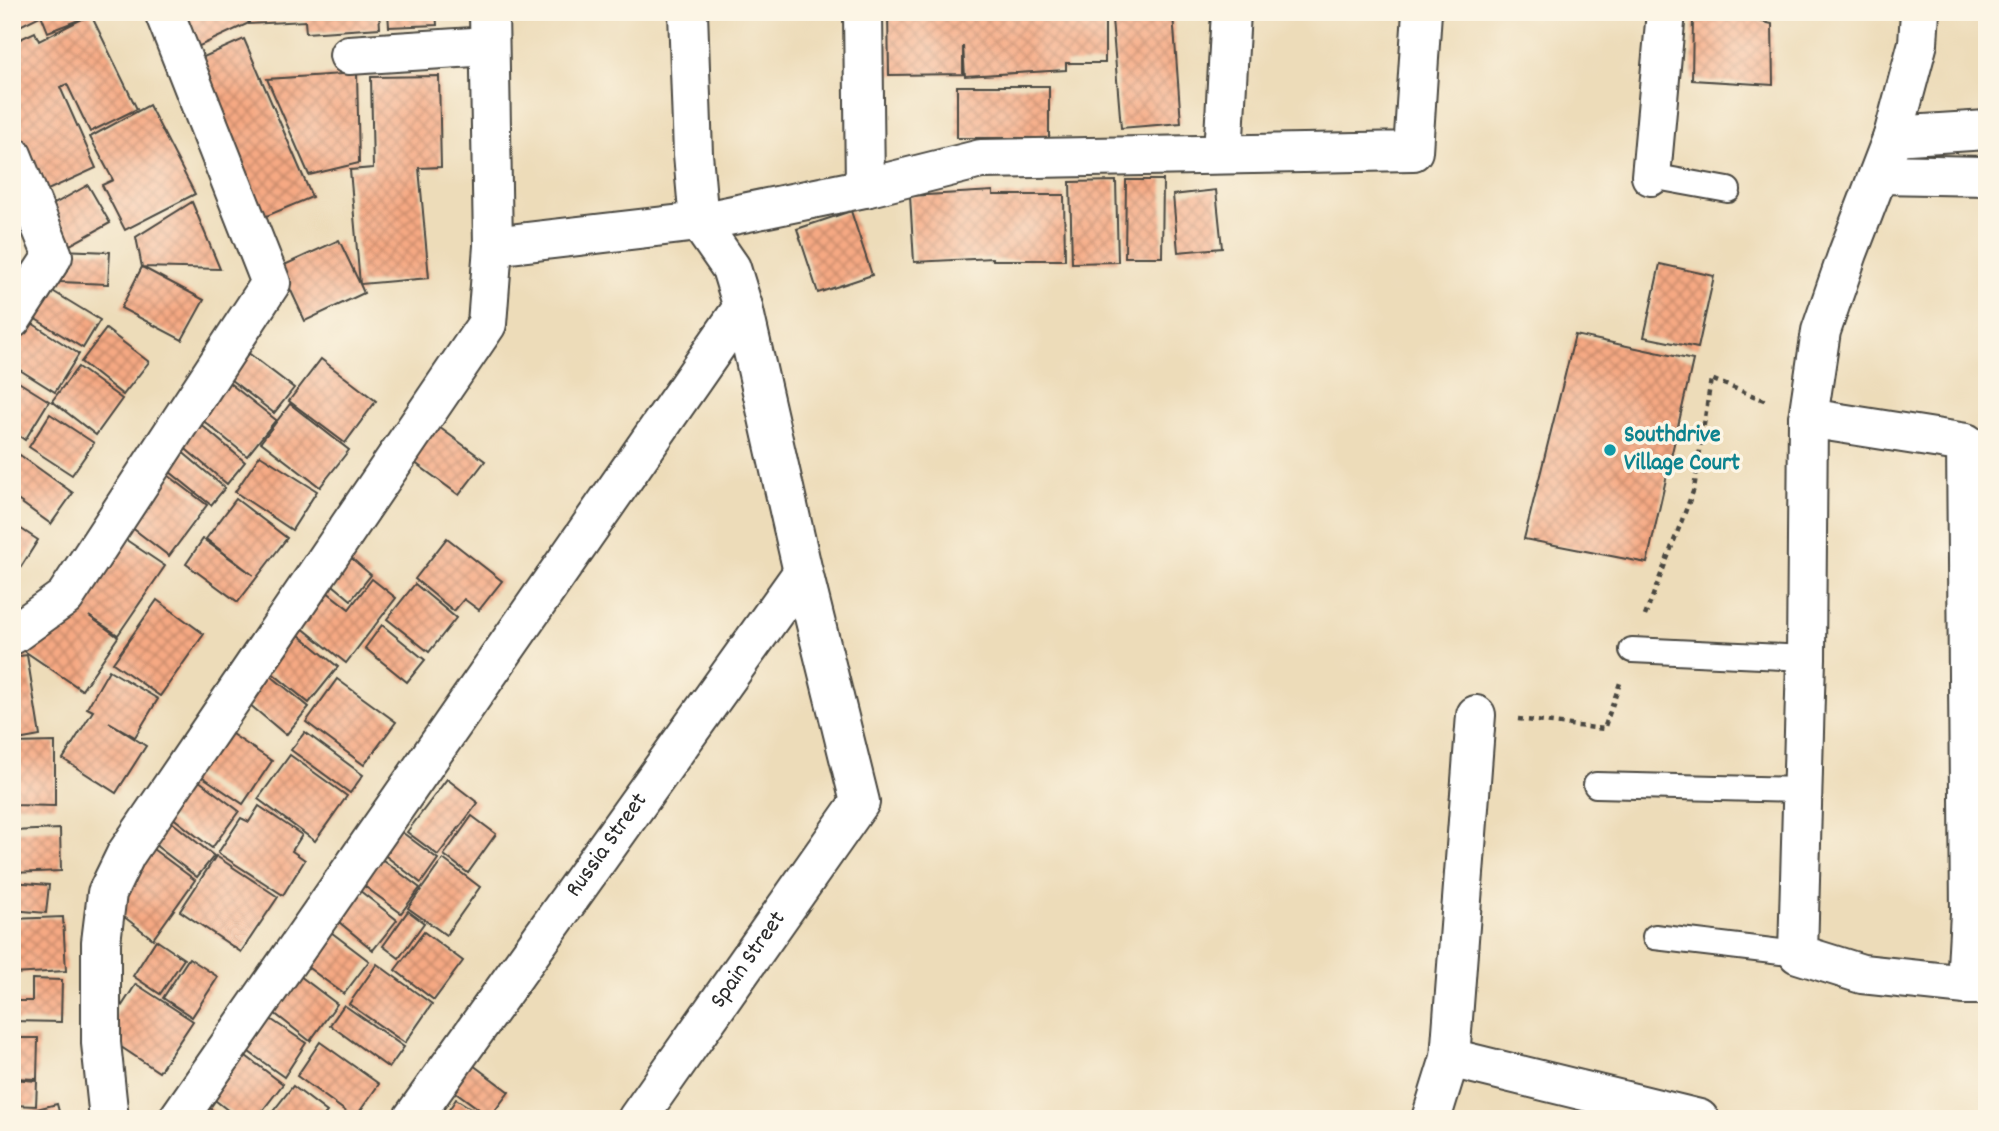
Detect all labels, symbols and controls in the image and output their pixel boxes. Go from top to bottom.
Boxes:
place label: Southdrive Village Court [1624,419,1740,481]
marker: Southdrive Village Court [1602,442,1618,458]
street label: Russia Street [558,786,657,905]
street label: Spain Street [702,905,795,1016]

